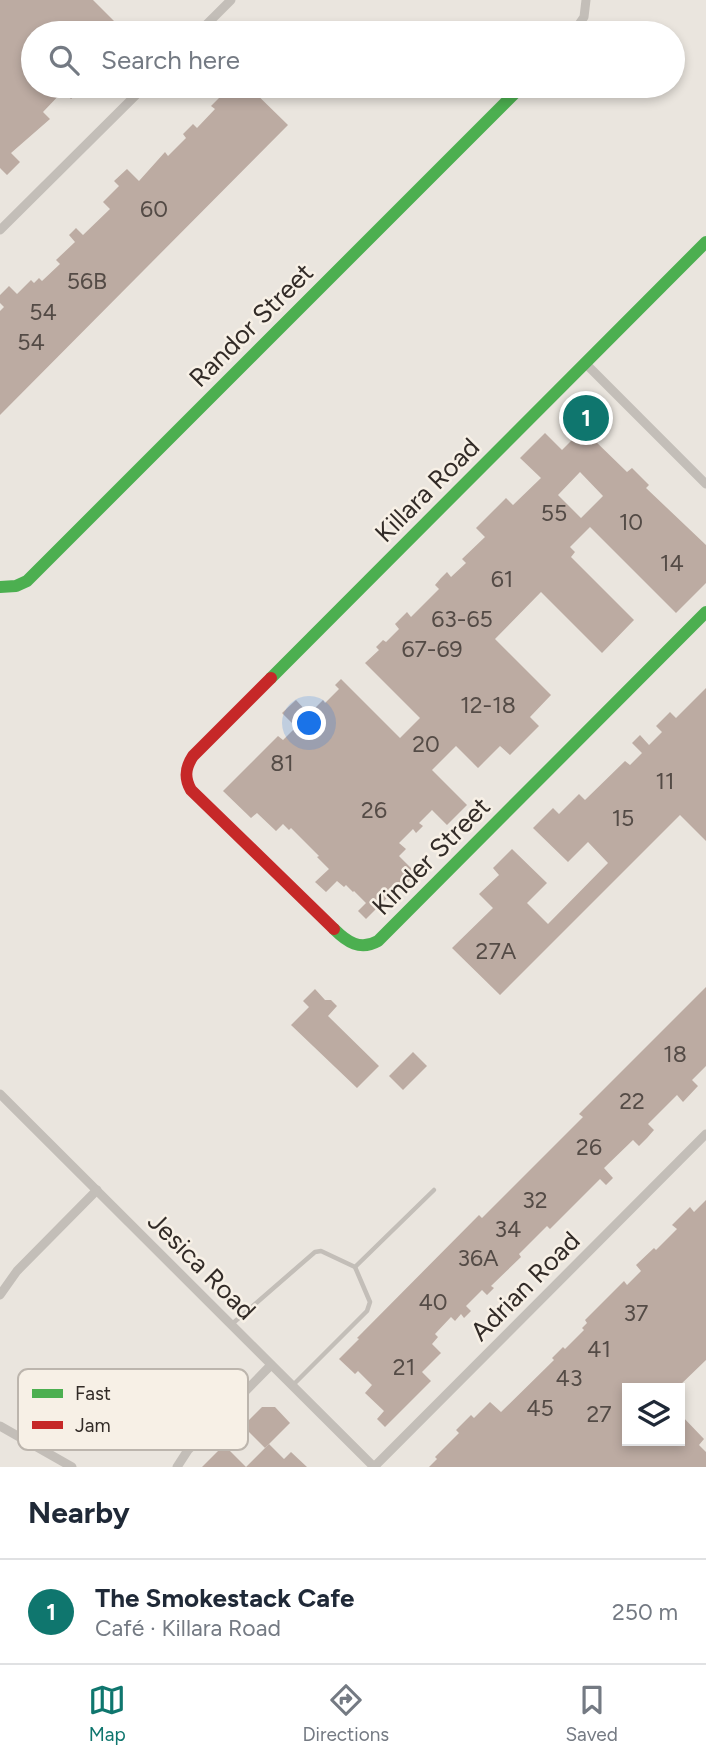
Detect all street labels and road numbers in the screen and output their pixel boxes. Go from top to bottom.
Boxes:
street label: Randor Street [182,256,320,394]
street label: Killara Road [368,431,486,549]
street label: Kinder Street [365,790,497,922]
street label: Jesica Road [141,1205,263,1327]
street label: Adrian Road [464,1225,586,1347]

